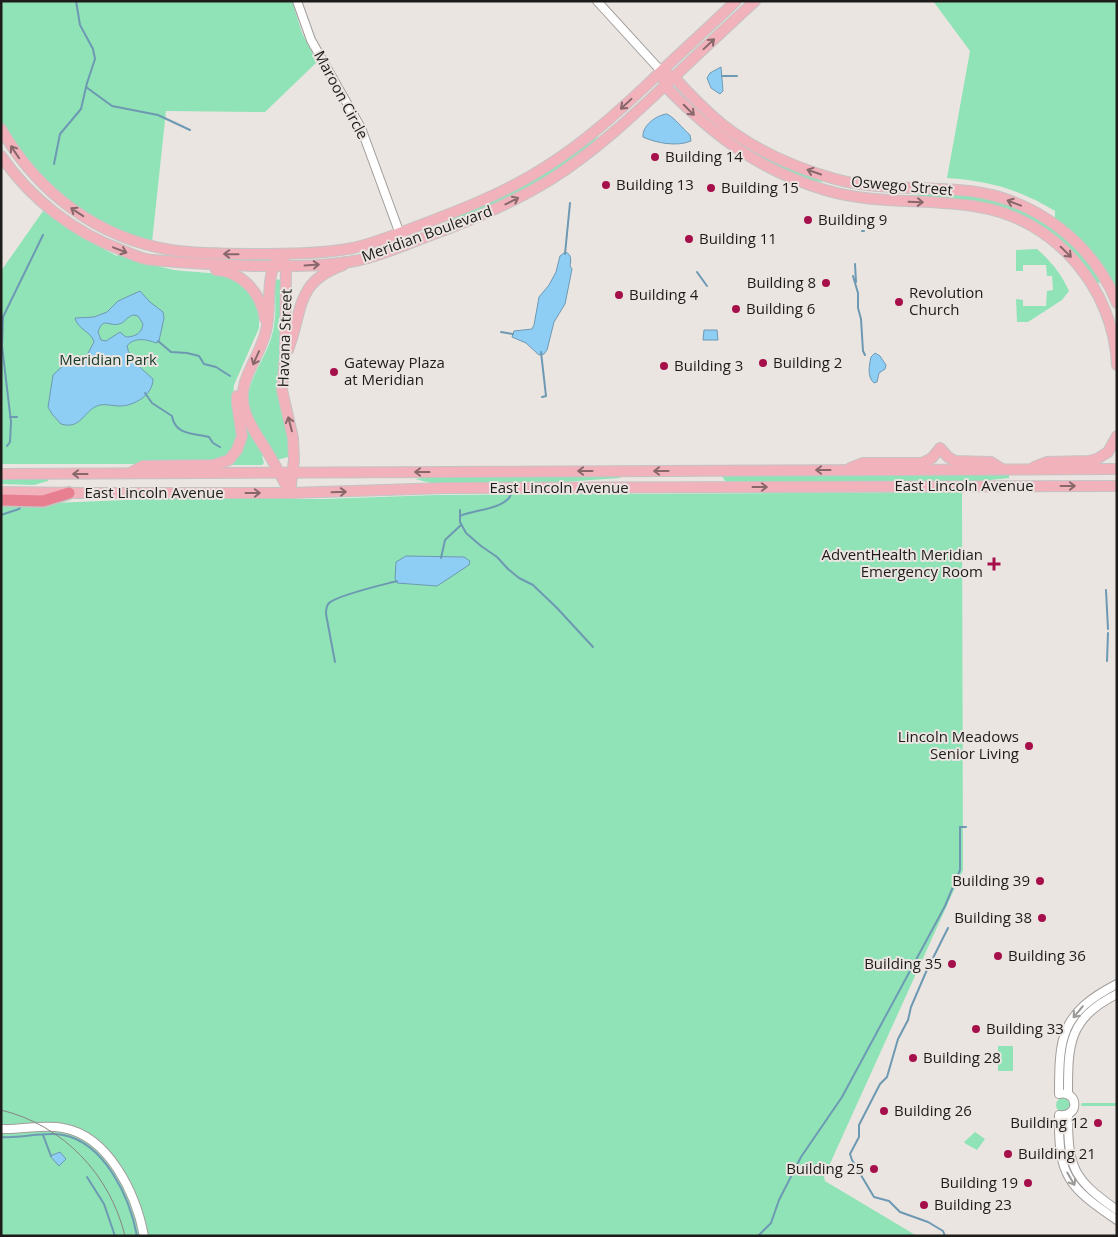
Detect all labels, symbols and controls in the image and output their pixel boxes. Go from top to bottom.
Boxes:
one-way arrow [703,38,716,50]
street label: Maroon Circle [310,47,374,142]
one-way arrow [619,98,632,110]
one-way arrow [683,103,695,116]
one-way arrow [10,145,20,159]
place label: Building 14 [665,146,743,166]
marker: Building 14 [649,151,661,163]
one-way arrow [806,167,822,176]
street label: Oswego Street [850,171,954,199]
place label: Building 13 [616,174,694,194]
place label: Building 15 [721,177,799,197]
marker: Building 13 [600,179,612,191]
marker: Building 15 [705,182,717,194]
one-way arrow [504,196,519,205]
one-way arrow [908,198,924,207]
one-way arrow [1007,198,1022,207]
street label: Meridian Boulevard [359,200,495,266]
one-way arrow [70,207,84,217]
place label: Building 9 [818,209,887,229]
marker: Building 9 [802,214,814,226]
place label: Building 11 [699,228,777,248]
marker: Building 11 [683,233,695,245]
one-way arrow [112,246,127,255]
one-way arrow [1060,246,1072,258]
one-way arrow [223,249,240,259]
one-way arrow [304,260,320,269]
place label: Building 8 [747,272,816,292]
marker: Building 8 [820,277,832,289]
place label: Revolution Church [909,282,984,319]
place label: Building 4 [629,284,699,304]
street label: Havana Street [272,288,296,388]
marker: Building 4 [613,289,625,301]
marker: Revolution Church [893,296,905,308]
place label: Building 6 [746,298,815,318]
marker: Building 6 [730,303,742,315]
park label: Meridian Park [59,349,157,369]
one-way arrow [251,350,261,365]
place label: Gateway Plaza at Meridian [344,352,445,389]
place label: Building 2 [773,352,842,372]
place label: Building 3 [674,355,743,375]
marker: Building 2 [757,357,769,369]
marker: Building 3 [658,360,670,372]
marker: Gateway Plaza at Meridian [328,366,340,378]
one-way arrow [285,417,294,433]
one-way arrow [815,465,832,475]
one-way arrow [577,466,593,476]
one-way arrow [653,466,669,476]
one-way arrow [414,467,430,477]
one-way arrow [72,469,88,478]
street label: East Lincoln Avenue [894,475,1034,495]
street label: East Lincoln Avenue [489,477,629,497]
one-way arrow [1060,481,1076,491]
street label: East Lincoln Avenue [84,482,224,502]
one-way arrow [752,482,768,492]
one-way arrow [331,487,347,496]
one-way arrow [244,488,261,498]
place label: AdventHealth Meridian Emergency Room [822,544,983,581]
marker: AdventHealth Meridian Emergency Room [987,557,1001,571]
place label: Lincoln Meadows Senior Living [898,726,1019,763]
marker: Lincoln Meadows Senior Living [1023,740,1035,752]
place label: Building 39 [952,870,1030,890]
marker: Building 39 [1034,875,1046,887]
place label: Building 38 [954,907,1032,927]
marker: Building 38 [1036,912,1048,924]
place label: Building 36 [1008,945,1086,965]
marker: Building 36 [992,950,1004,962]
place label: Building 35 [864,953,942,973]
marker: Building 35 [946,958,958,970]
one-way arrow [1072,1005,1083,1018]
place label: Building 33 [986,1018,1064,1038]
marker: Building 33 [970,1023,982,1035]
place label: Building 28 [923,1047,1001,1067]
marker: Building 28 [907,1052,919,1064]
place label: Building 26 [894,1100,972,1120]
marker: Building 26 [878,1105,890,1117]
place label: Building 12 [1010,1112,1088,1132]
marker: Building 12 [1092,1117,1104,1129]
place label: Building 21 [1018,1143,1096,1163]
marker: Building 21 [1002,1148,1014,1160]
place label: Building 25 [786,1158,864,1178]
marker: Building 25 [868,1163,880,1175]
place label: Building 19 [940,1172,1018,1192]
one-way arrow [1066,1172,1076,1186]
marker: Building 19 [1022,1177,1034,1189]
place label: Building 23 [934,1194,1012,1214]
marker: Building 23 [918,1199,930,1211]

